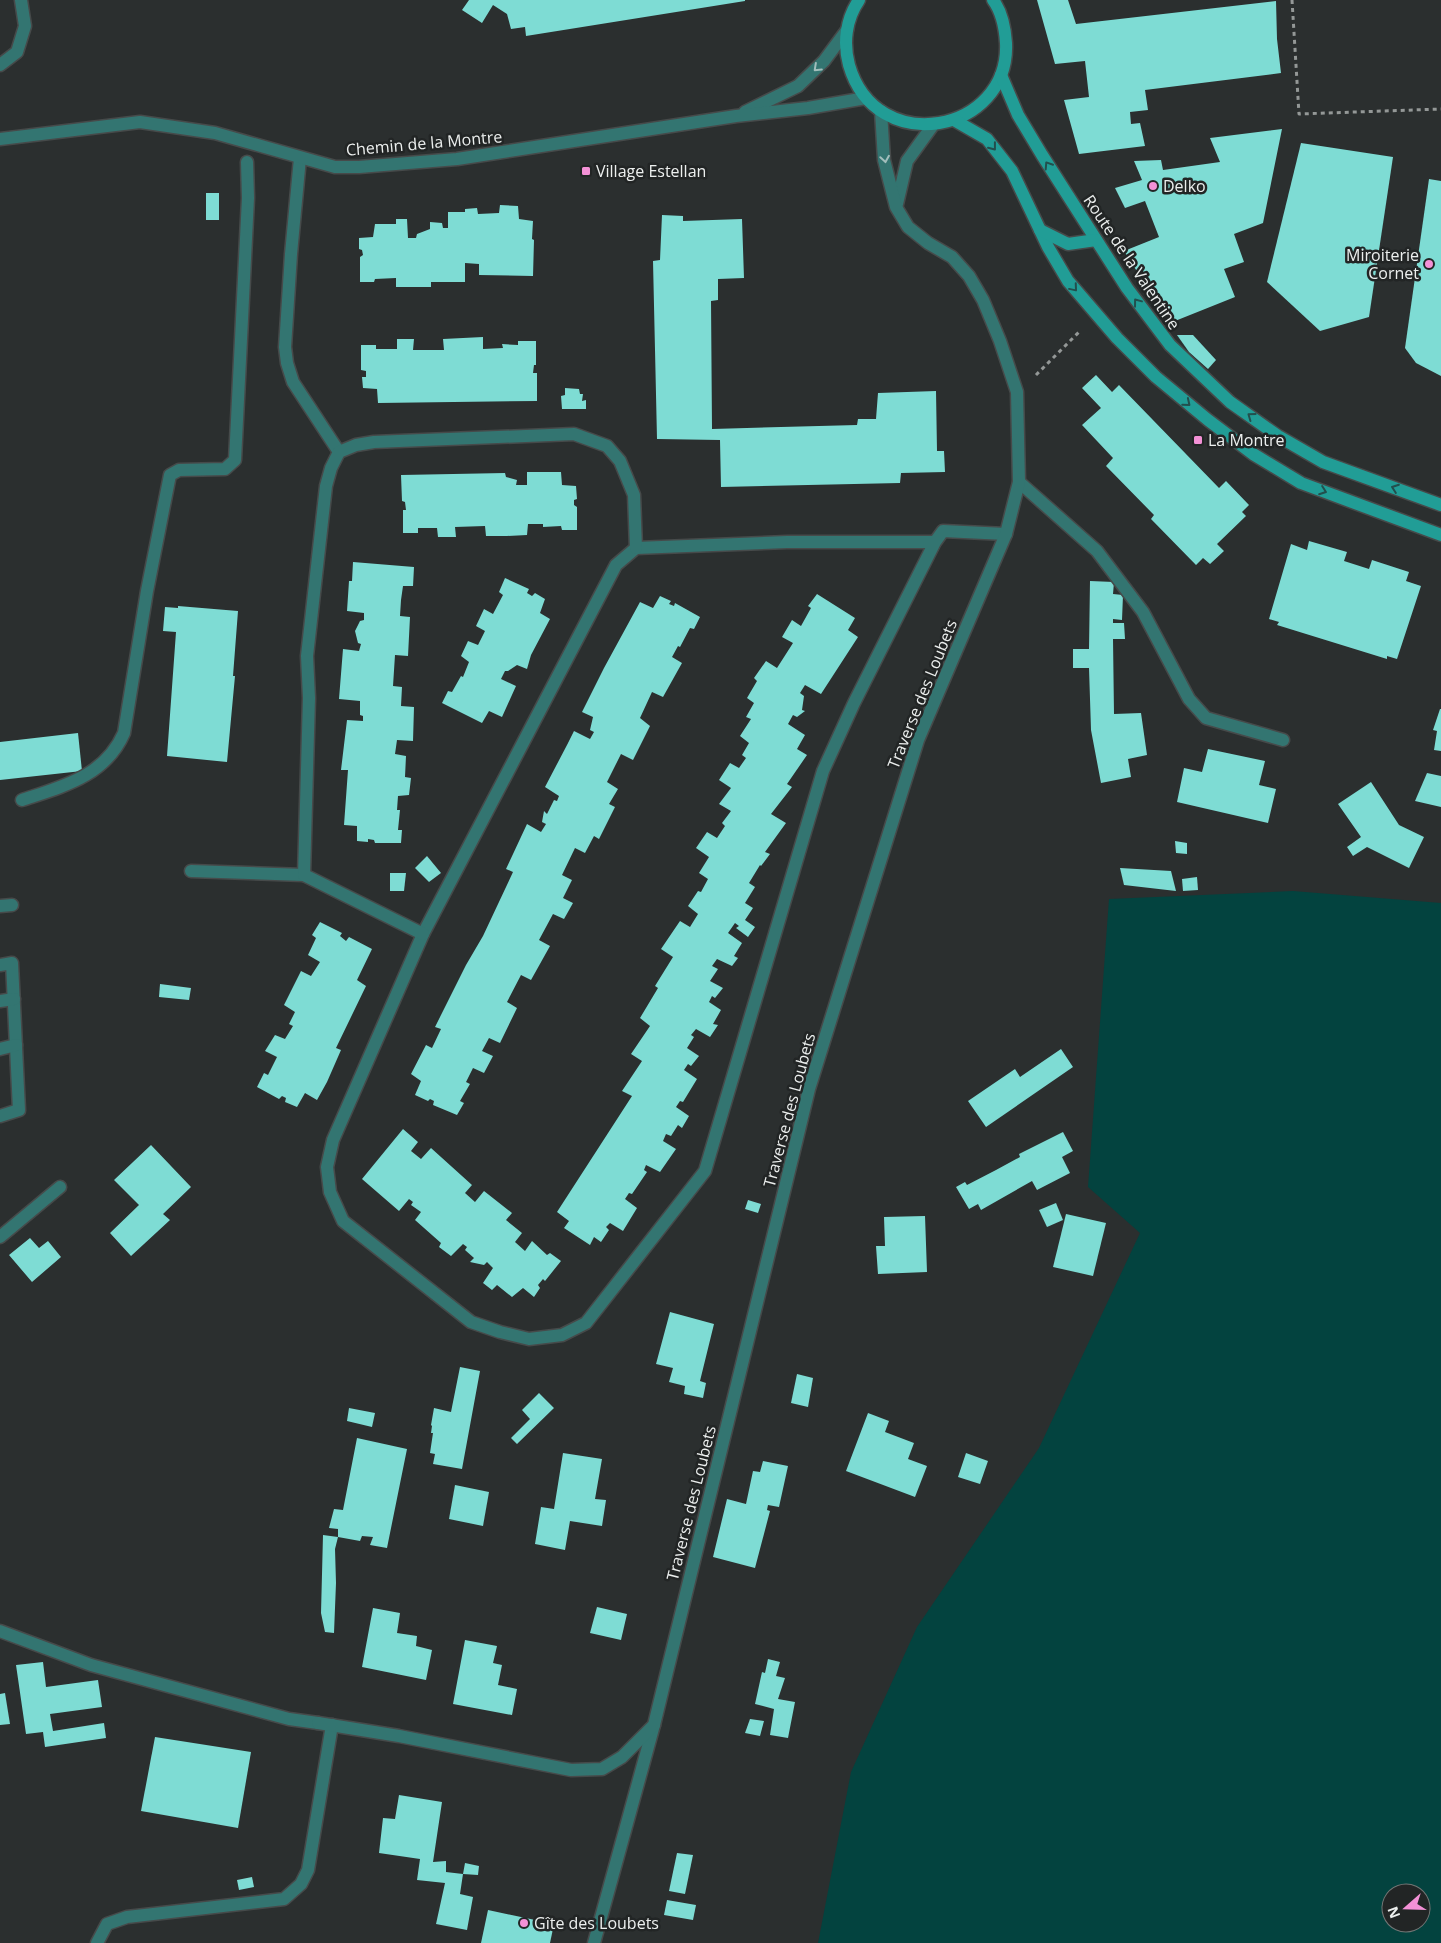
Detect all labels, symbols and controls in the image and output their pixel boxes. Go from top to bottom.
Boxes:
one-way arrow [814,62,823,71]
street label: Chemin de la Montre [345,125,503,161]
one-way arrow [988,141,996,150]
one-way arrow [879,155,889,164]
place label: Village Estellan [596,160,706,182]
one-way arrow [1045,162,1055,171]
marker: Village Estellan [580,165,592,177]
place label: Delko [1163,175,1206,197]
marker: Delko [1147,180,1159,192]
street label: Route de la Valentine [1079,190,1185,334]
place label: Miroiterie Cornet [1346,244,1419,284]
marker: Miroiterie Cornet [1423,258,1435,270]
one-way arrow [1068,282,1077,291]
one-way arrow [1134,298,1143,308]
one-way arrow [1182,398,1191,407]
one-way arrow [1247,413,1257,422]
place label: La Montre [1208,429,1284,451]
marker: La Montre [1192,434,1204,446]
one-way arrow [1391,484,1400,494]
one-way arrow [1318,485,1327,495]
street label: Traverse des Loubets [882,616,962,772]
street label: Traverse des Loubets [758,1030,820,1190]
street label: Traverse des Loubets [661,1423,721,1583]
north arrow [1381,1883,1431,1933]
text: N [1382,1904,1404,1921]
place label: Gîte des Loubets [534,1912,659,1934]
marker: Gîte des Loubets [518,1917,530,1929]

